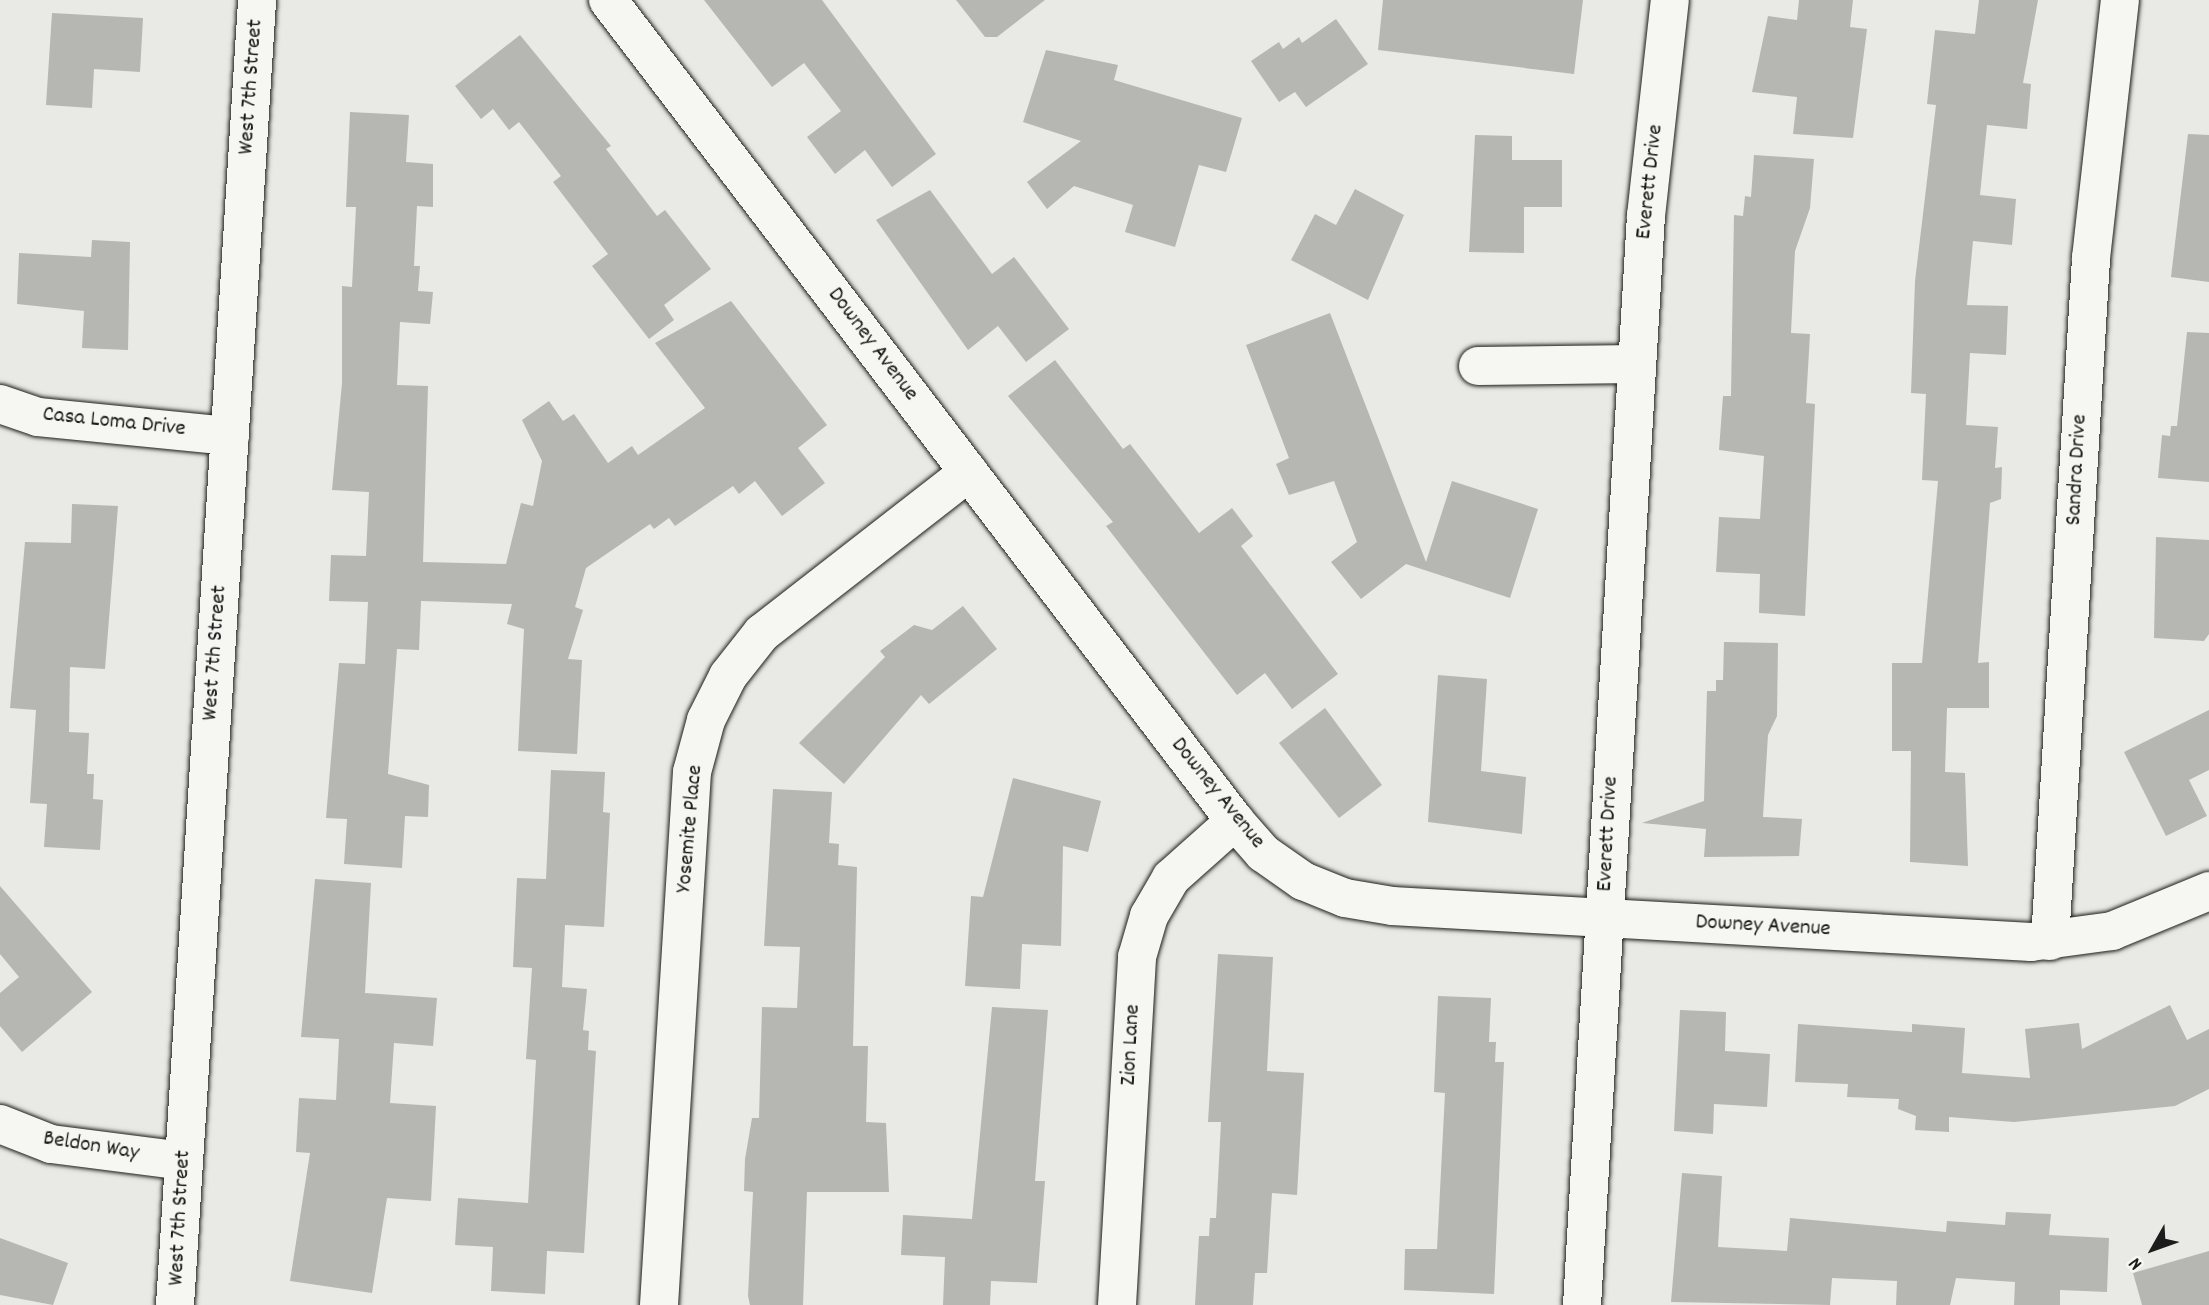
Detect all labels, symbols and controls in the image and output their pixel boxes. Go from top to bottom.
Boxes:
street label: West 7th Street [233,18,271,156]
street label: Everett Drive [1631,123,1671,241]
street label: Downey Avenue [820,283,924,407]
street label: Casa Loma Drive [41,402,187,444]
street label: Sandra Drive [2061,414,2095,526]
street label: West 7th Street [197,584,235,722]
street label: Downey Avenue [1164,733,1270,855]
street label: Yosemite Place [672,764,710,894]
street label: Everett Drive [1592,776,1626,892]
street label: Downey Avenue [1695,910,1831,944]
street label: Zion Lane [1116,1004,1148,1086]
street label: Beldon Way [41,1126,141,1168]
street label: West 7th Street [164,1149,198,1287]
north arrow [2118,1214,2188,1284]
text: N [2123,1251,2150,1275]

